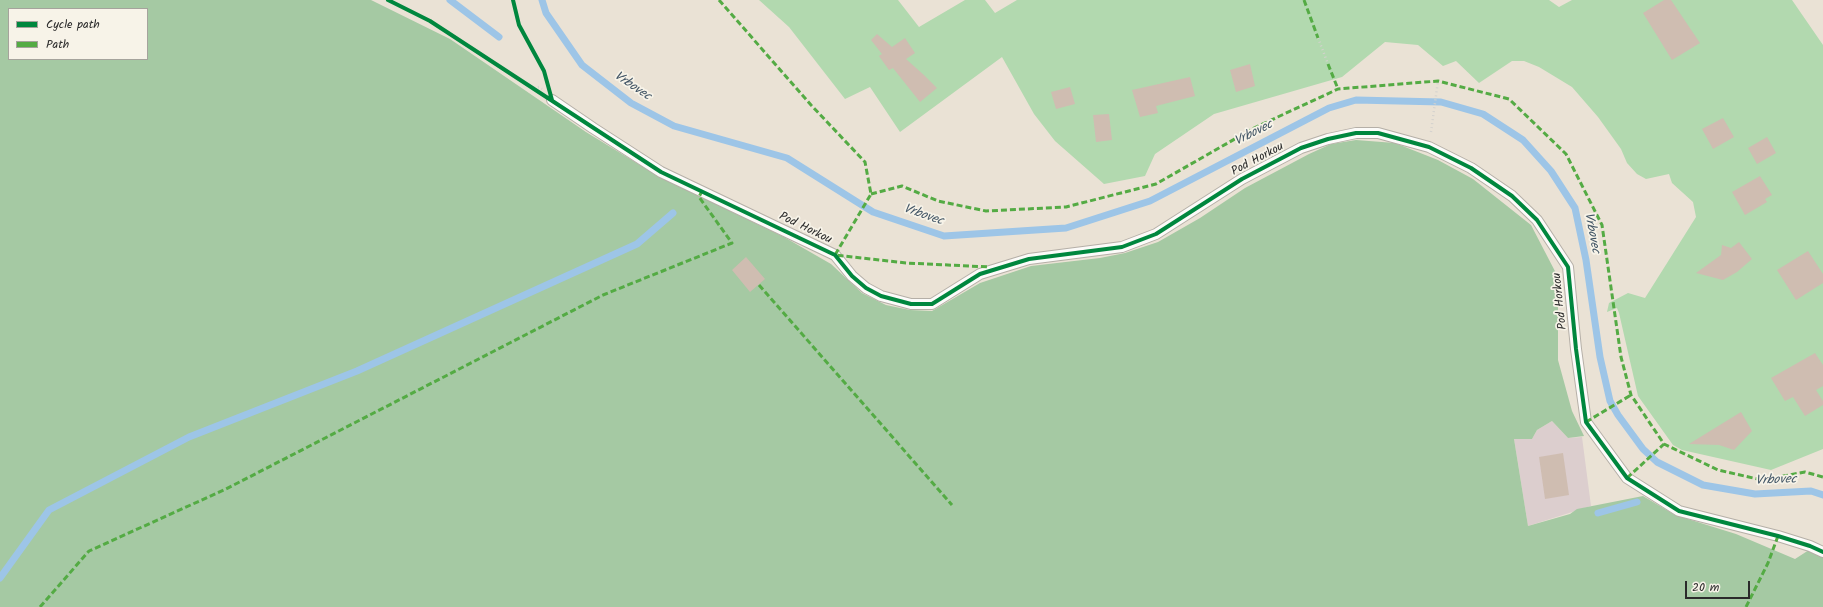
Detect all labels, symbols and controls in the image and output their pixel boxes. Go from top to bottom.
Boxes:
legend [8,8,148,60]
text: Cycle path [46,15,100,34]
text: Path [46,35,69,54]
water label: Vrbovec [611,69,653,105]
water label: Vrbovec [1232,118,1276,150]
street label: Pod Horkou [1229,140,1287,180]
water label: Vrbovec [901,202,945,230]
street label: Pod Horkou [776,210,834,248]
water label: Vrbovec [1579,211,1603,255]
street label: Pod Horkou [1551,272,1571,330]
water label: Vrbovec [1755,472,1797,490]
scale bar [1687,573,1752,599]
text: 20 m [1692,578,1719,597]

